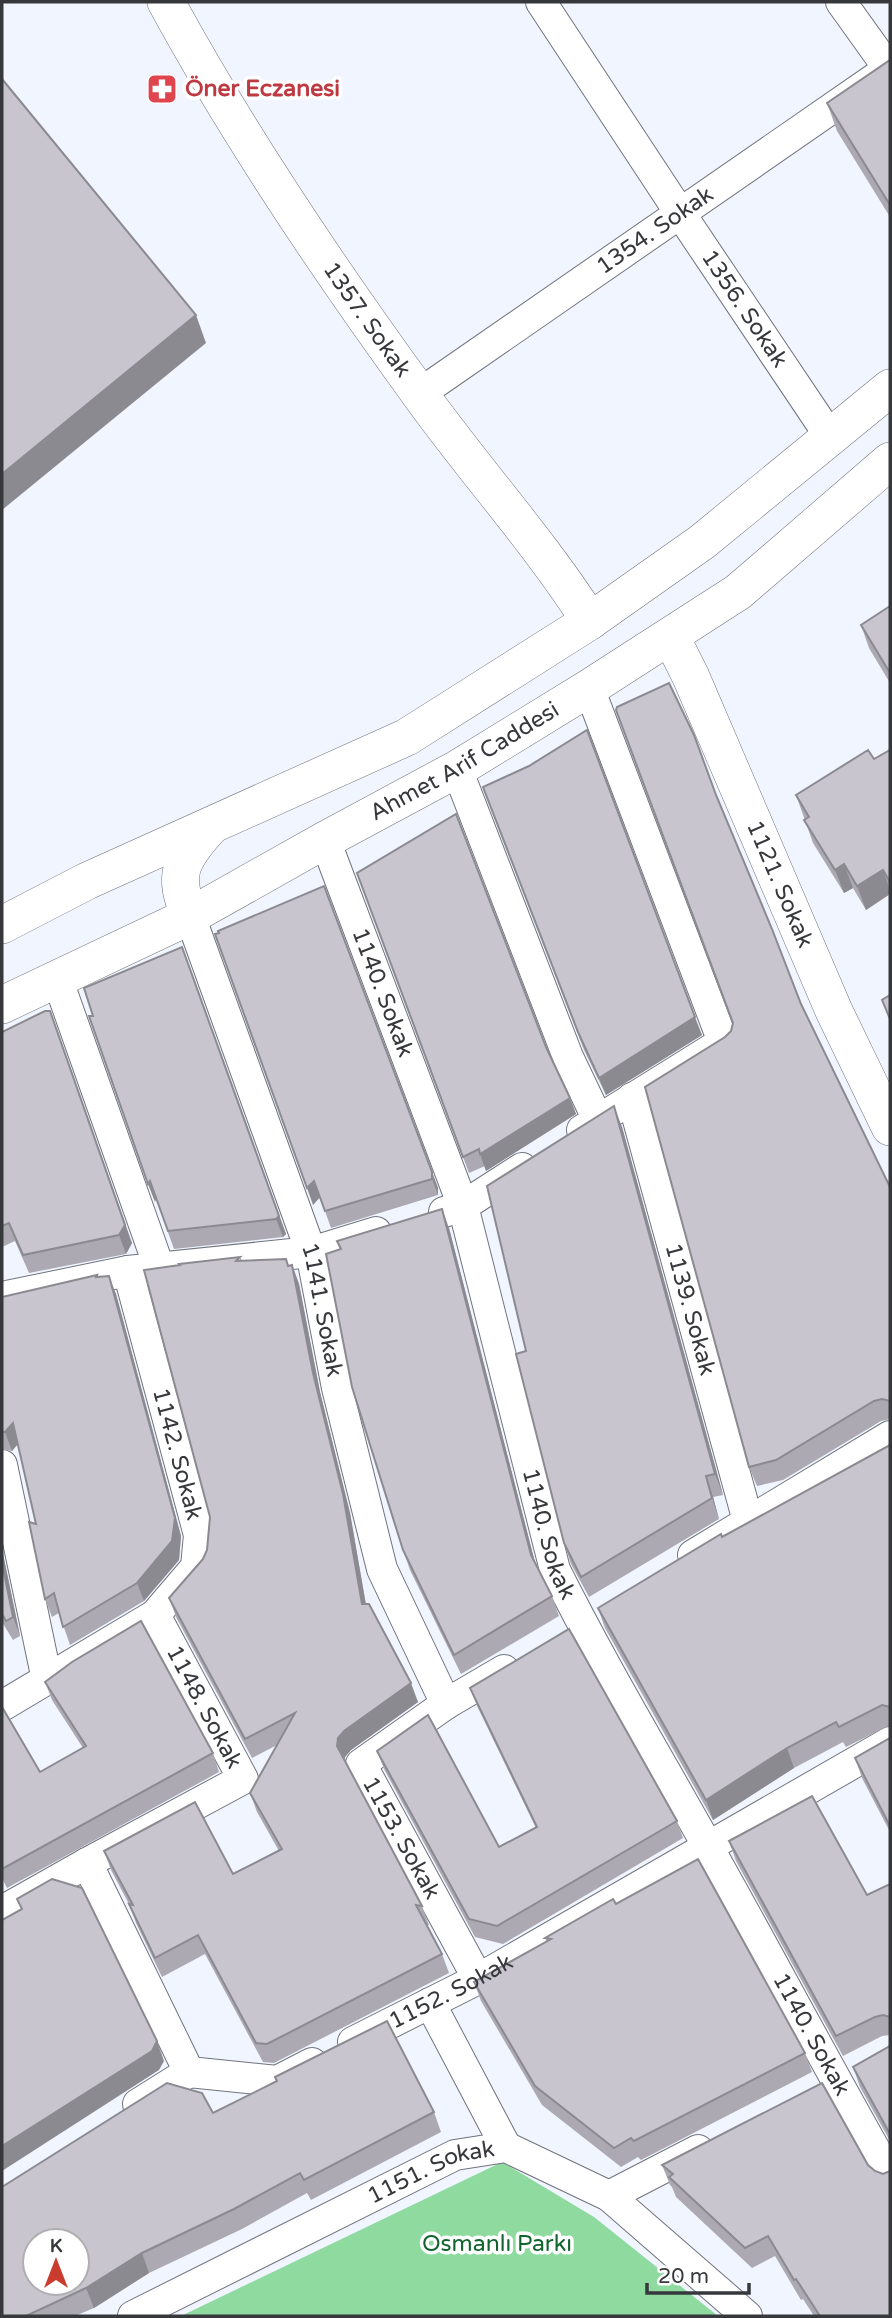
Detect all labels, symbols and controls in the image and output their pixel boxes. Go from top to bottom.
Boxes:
pharmacy icon: Öner Eczanesi [145,72,179,106]
place label: Öner Eczanesi [185,75,340,103]
street label: 1354. Sokak [591,181,719,281]
street label: 1356. Sokak [695,245,794,373]
street label: 1357. Sokak [317,257,417,383]
street label: Ahmet Arif Caddesi [365,696,564,827]
street label: 1121. Sokak [740,816,819,952]
street label: 1140. Sokak [345,924,420,1061]
street label: 1141. Sokak [295,1239,349,1379]
street label: 1139. Sokak [658,1240,721,1378]
street label: 1142. Sokak [146,1385,208,1523]
street label: 1140. Sokak [516,1465,582,1604]
street label: 1148. Sokak [160,1641,248,1773]
street label: 1153. Sokak [356,1772,446,1904]
street label: 1152. Sokak [384,1948,518,2036]
street label: 1140. Sokak [766,1968,856,2101]
street label: 1151. Sokak [363,2135,497,2210]
north arrow [21,2227,91,2297]
park label: Osmanlı Parkı [422,2230,572,2258]
text: K [50,2235,63,2257]
scale bar [647,2252,748,2296]
text: 20 m [658,2264,709,2289]

